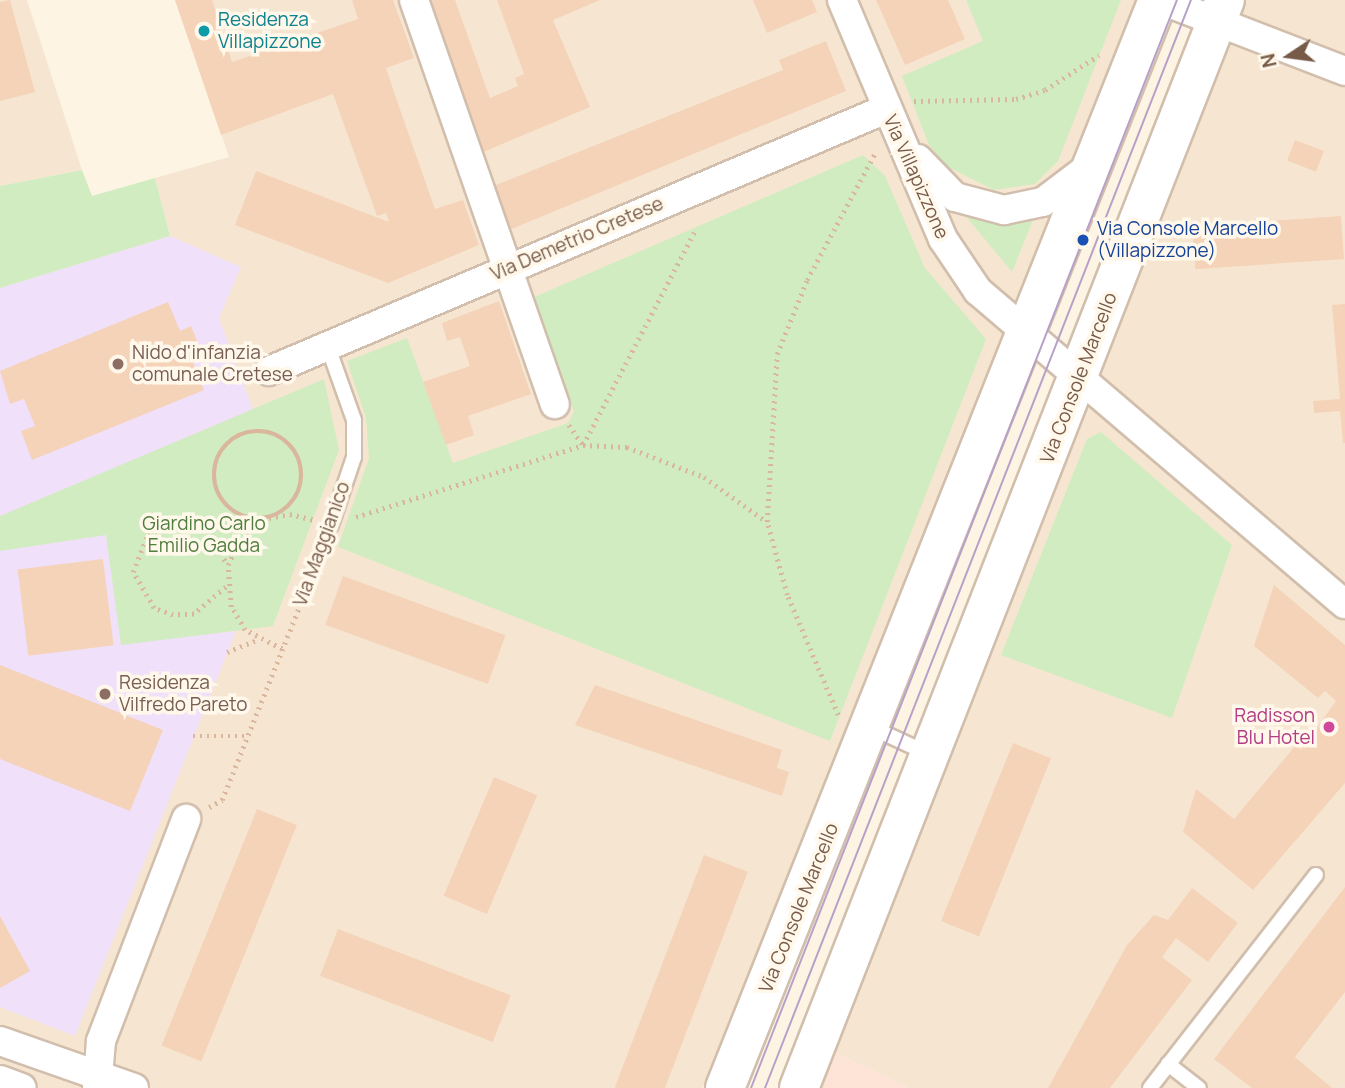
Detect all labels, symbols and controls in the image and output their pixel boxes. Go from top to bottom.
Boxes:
place label: Residenza Villapizzone [218,9,322,53]
north arrow [1254,21,1324,91]
marker: Residenza Villapizzone [196,23,212,39]
text: N [1254,51,1283,70]
street label: Via Villapizzone [878,111,954,243]
street label: Via Demetrio Cretese [487,192,667,286]
place label: Via Console Marcello (Villapizzone) [1097,218,1278,262]
marker: Via Console Marcello (Villapizzone) [1075,232,1091,248]
street label: Via Console Marcello [1036,289,1122,467]
place label: Nido d'infanzia comunale Cretese [132,342,293,386]
marker: Nido d'infanzia comunale Cretese [110,356,126,372]
street label: Via Maggianico [289,479,355,609]
park label: Giardino Carlo Emilio Gadda [142,513,266,557]
place label: Residenza Vilfredo Pareto [119,672,248,716]
marker: Residenza Vilfredo Pareto [97,686,113,702]
place label: Radisson Blu Hotel [1234,705,1315,749]
marker: Radisson Blu Hotel [1321,719,1337,735]
street label: Via Console Marcello [754,820,844,996]

